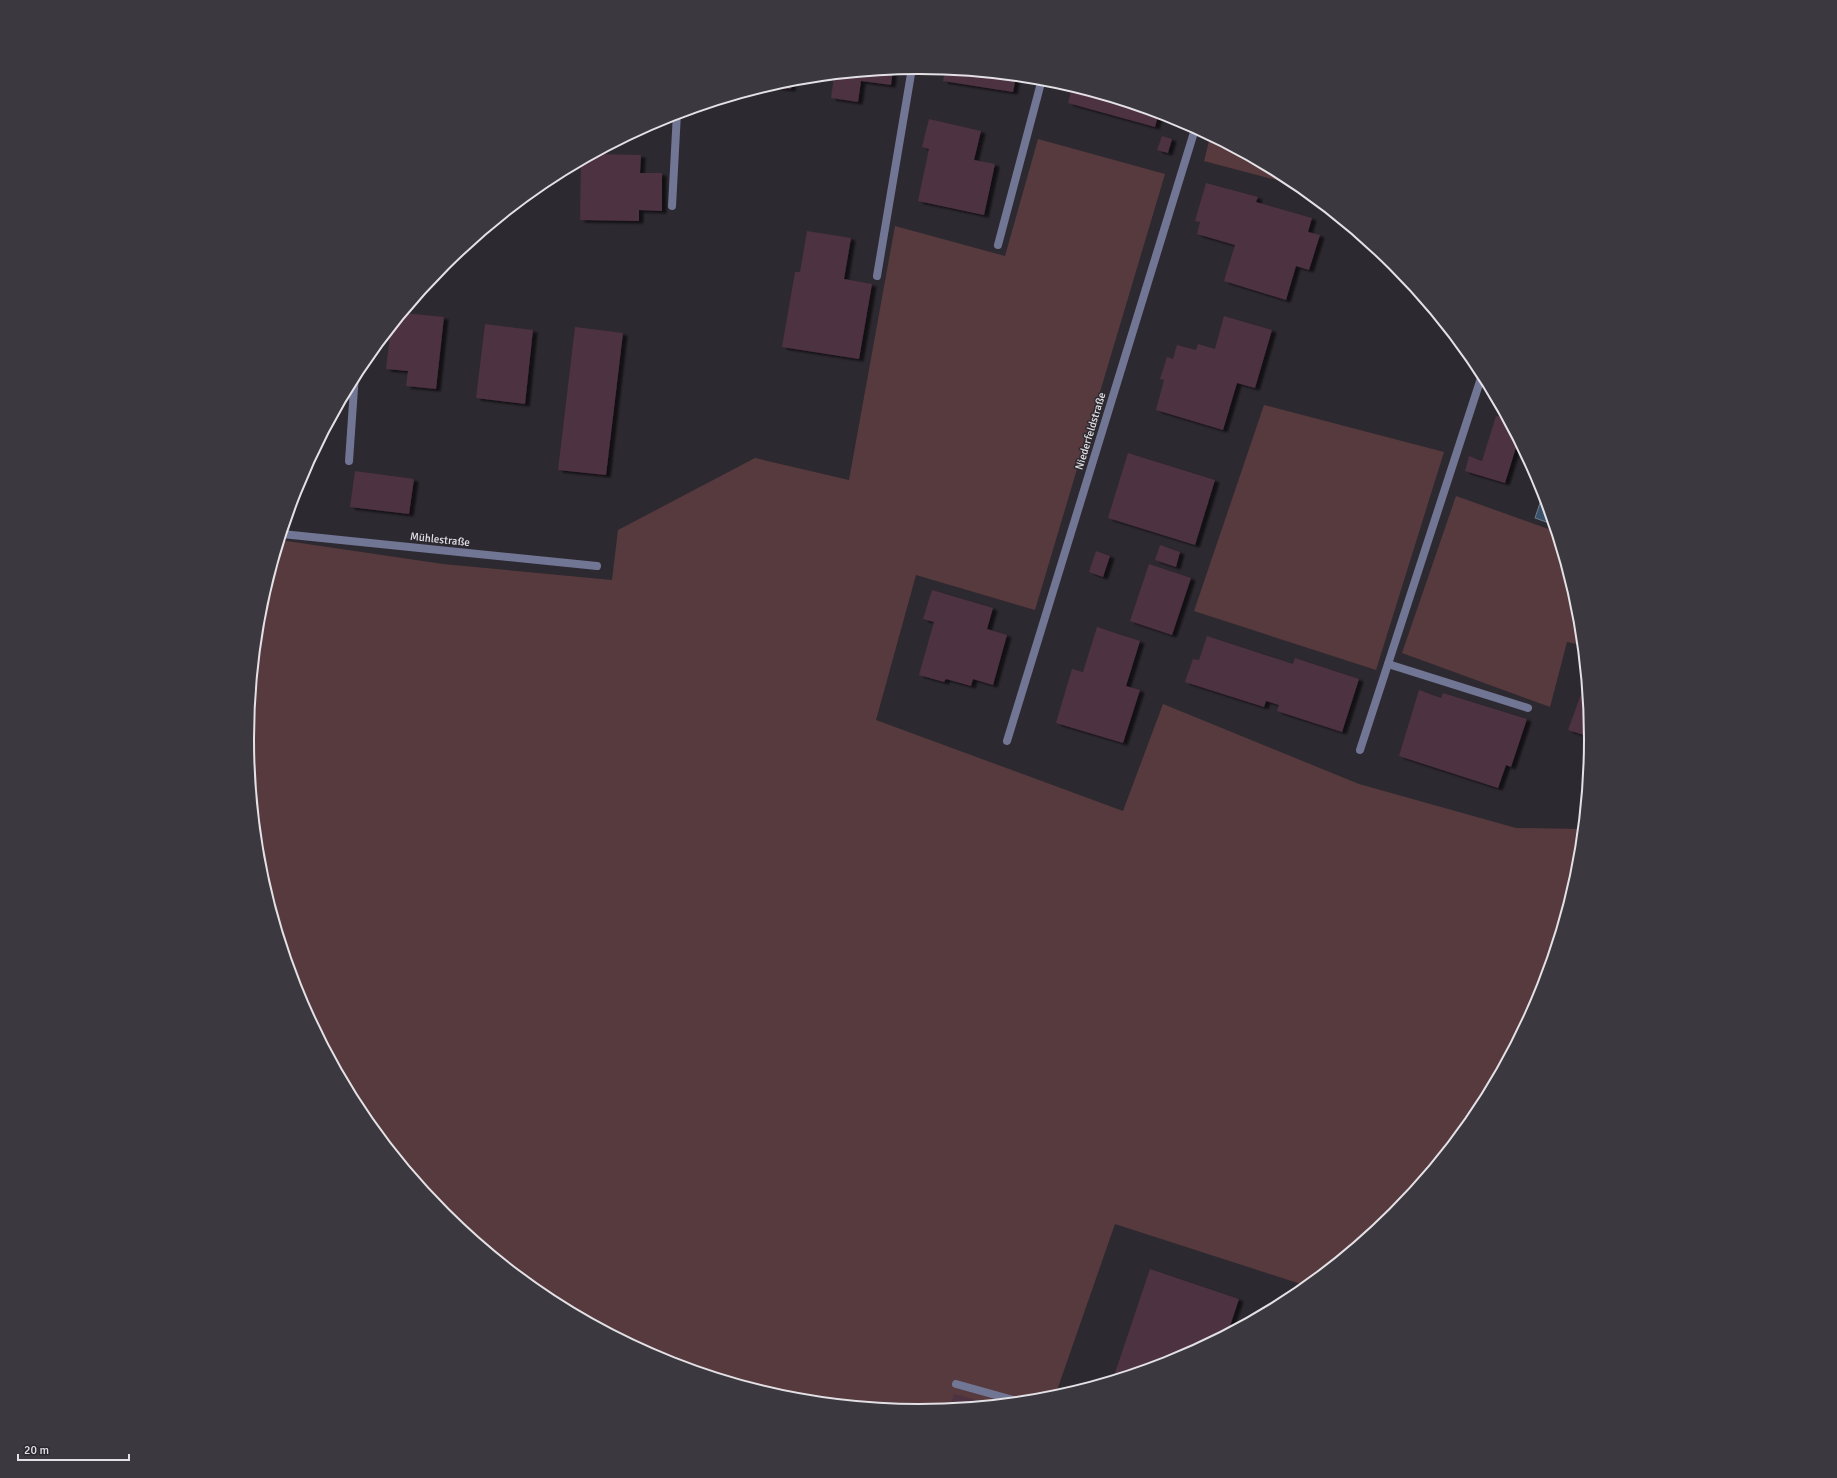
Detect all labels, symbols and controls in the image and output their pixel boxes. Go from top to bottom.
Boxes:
street label: Niederfeldstraße [1073,391,1108,471]
street label: Mühlestraße [409,530,471,549]
scale bar [18,1436,129,1462]
text: 20 m [24,1443,49,1458]

